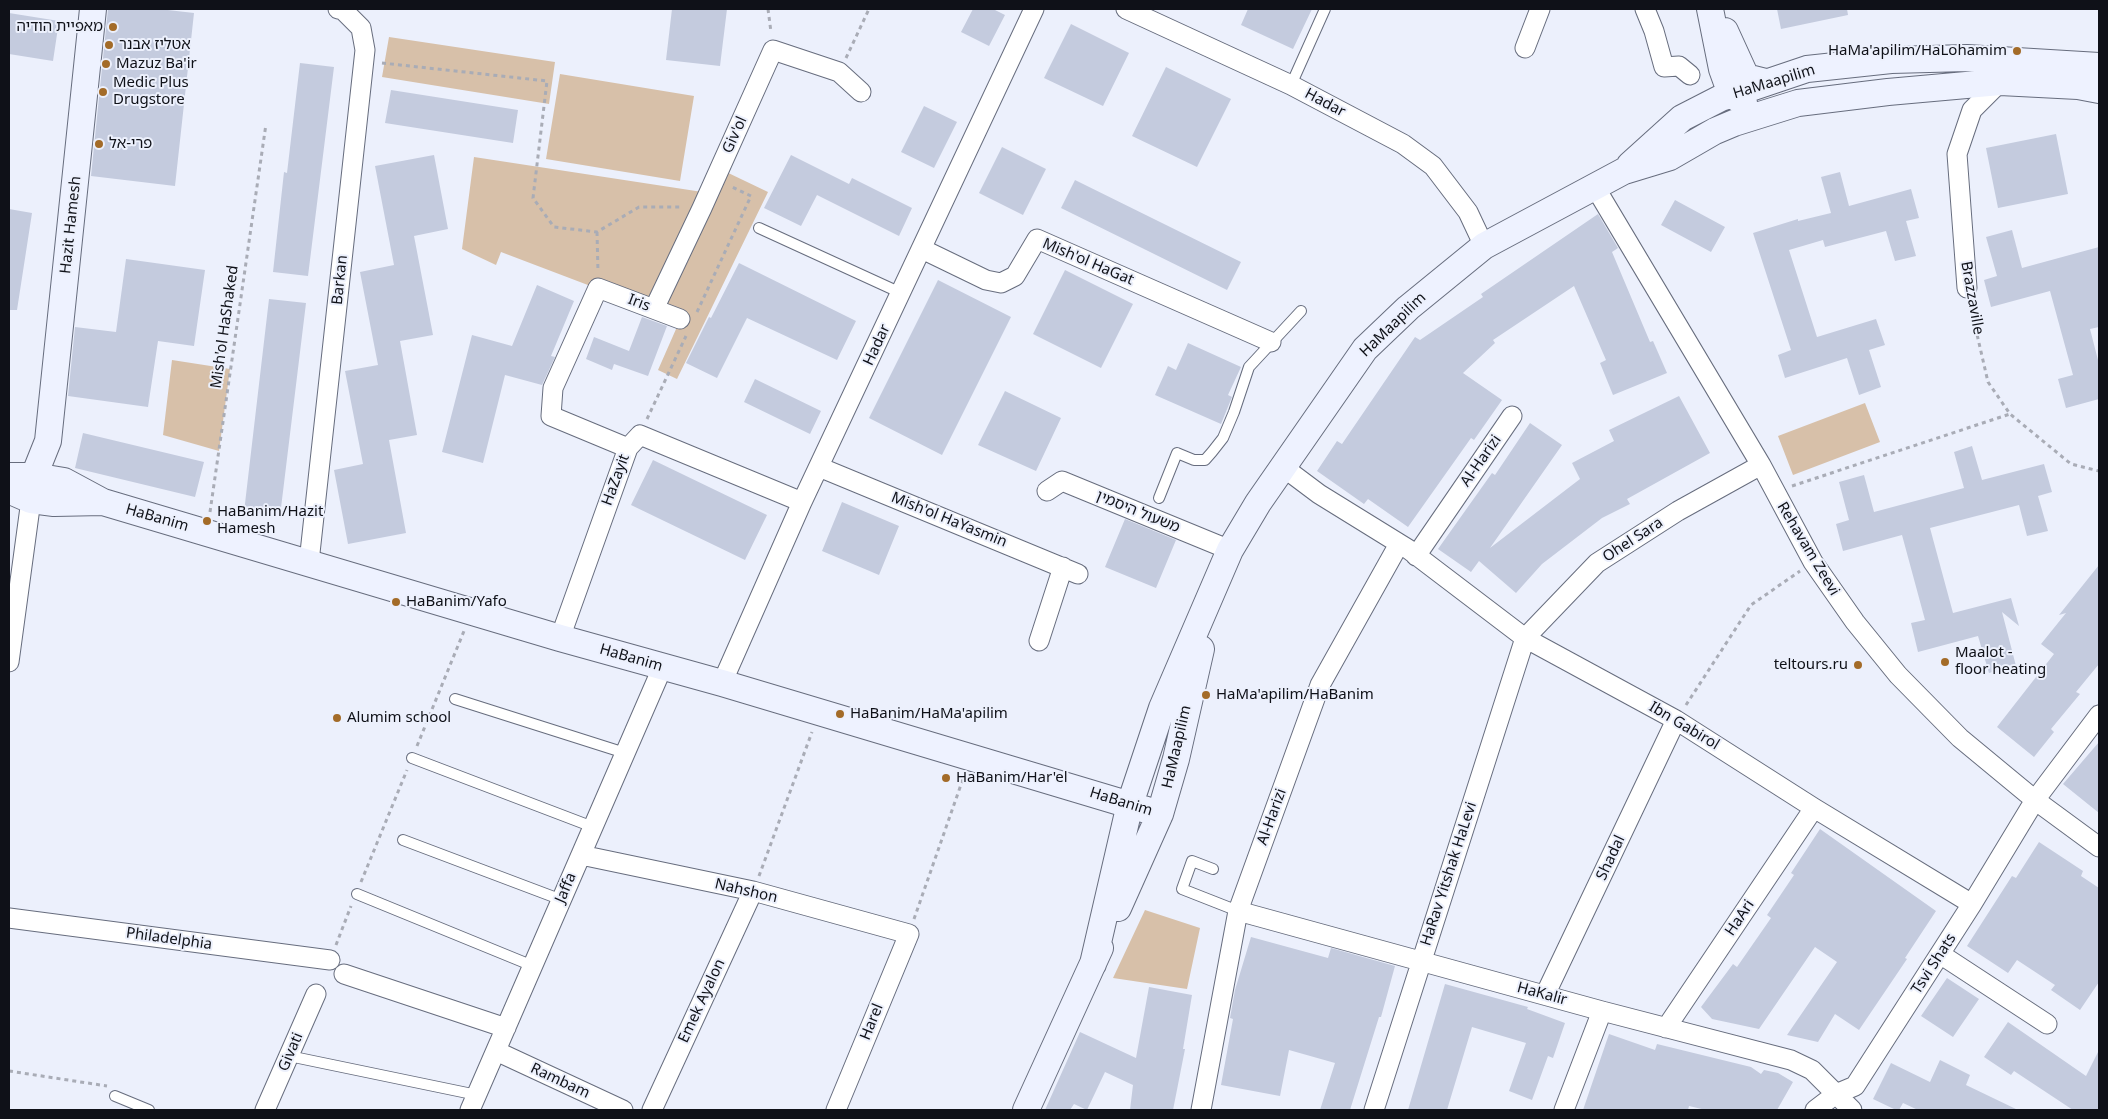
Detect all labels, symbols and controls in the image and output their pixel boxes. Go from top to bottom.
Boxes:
place label: מאפיית הודיה [17,18,103,36]
marker: מאפיית הודיה [107,21,119,33]
place label: אטליז אבנר [119,36,191,54]
marker: אטליז אבנר [103,39,115,51]
place label: HaMa'apilim/HaLohamim [1828,42,2007,60]
marker: HaMa'apilim/HaLohamim [2011,45,2023,57]
place label: Mazuz Ba'ir [116,55,197,73]
marker: Mazuz Ba'ir [100,58,112,70]
street label: HaMaapilim [1731,61,1817,103]
place label: Medic Plus Drugstore [113,74,189,109]
street label: Hadar [1302,85,1348,121]
marker: Medic Plus Drugstore [97,86,109,98]
street label: Giv'ol [719,114,751,156]
place label: פרי-אל [109,135,152,153]
marker: פרי-אל [93,138,105,150]
street label: Hazit Hamesh [57,175,85,275]
street label: Mish'ol HaGat [1040,235,1136,289]
street label: Barkan [328,254,352,306]
street label: Brazzaville [1957,260,1987,336]
street label: Mish'ol HaShaked [207,264,243,390]
street label: HaMaapilim [1356,289,1430,361]
street label: Iris [625,291,653,315]
street label: Hadar [860,322,894,368]
street label: Al-Harizi [1457,432,1505,490]
street label: HaZayit [598,452,634,508]
street label: משעול היסמין [1094,487,1182,537]
street label: Mish'ol HaYasmin [889,489,1009,551]
street label: Rehavam Zeevi [1773,499,1843,599]
street label: HaBanim [123,500,191,536]
place label: HaBanim/Hazit Hamesh [217,503,323,538]
street label: Ohel Sara [1600,514,1666,566]
marker: HaBanim/Hazit Hamesh [201,515,213,527]
place label: HaBanim/Yafo [406,593,507,611]
marker: HaBanim/Yafo [390,596,402,608]
street label: HaBanim [597,640,665,676]
place label: Maalot - floor heating [1955,644,2046,679]
place label: teltours.ru [1774,656,1848,674]
marker: Maalot - floor heating [1939,656,1951,668]
marker: teltours.ru [1852,659,1864,671]
place label: HaMa'apilim/HaBanim [1216,686,1374,704]
marker: HaMa'apilim/HaBanim [1200,689,1212,701]
street label: Ibn Gabirol [1646,698,1722,754]
street label: HaMaapilim [1159,704,1195,790]
place label: HaBanim/HaMa'apilim [850,705,1008,723]
marker: HaBanim/HaMa'apilim [834,708,846,720]
place label: Alumim school [347,709,451,727]
marker: Alumim school [331,712,343,724]
place label: HaBanim/Har'el [956,769,1068,787]
marker: HaBanim/Har'el [940,772,952,784]
street label: HaBanim [1087,784,1155,820]
street label: Al-Harizi [1253,786,1291,848]
street label: HaRav Yitshak HaLevi [1417,800,1481,948]
street label: Shadal [1593,833,1629,883]
street label: Jaffa [552,870,580,906]
street label: Nahshon [713,875,779,907]
street label: HaAri [1722,897,1758,939]
street label: Philadelphia [125,924,213,954]
street label: Tsvi Shats [1908,930,1960,998]
street label: Emek Ayalon [675,956,729,1046]
street label: HaKalir [1515,979,1569,1009]
street label: Harel [857,1001,887,1043]
street label: Givati [275,1030,307,1074]
street label: Rambam [527,1059,593,1103]

